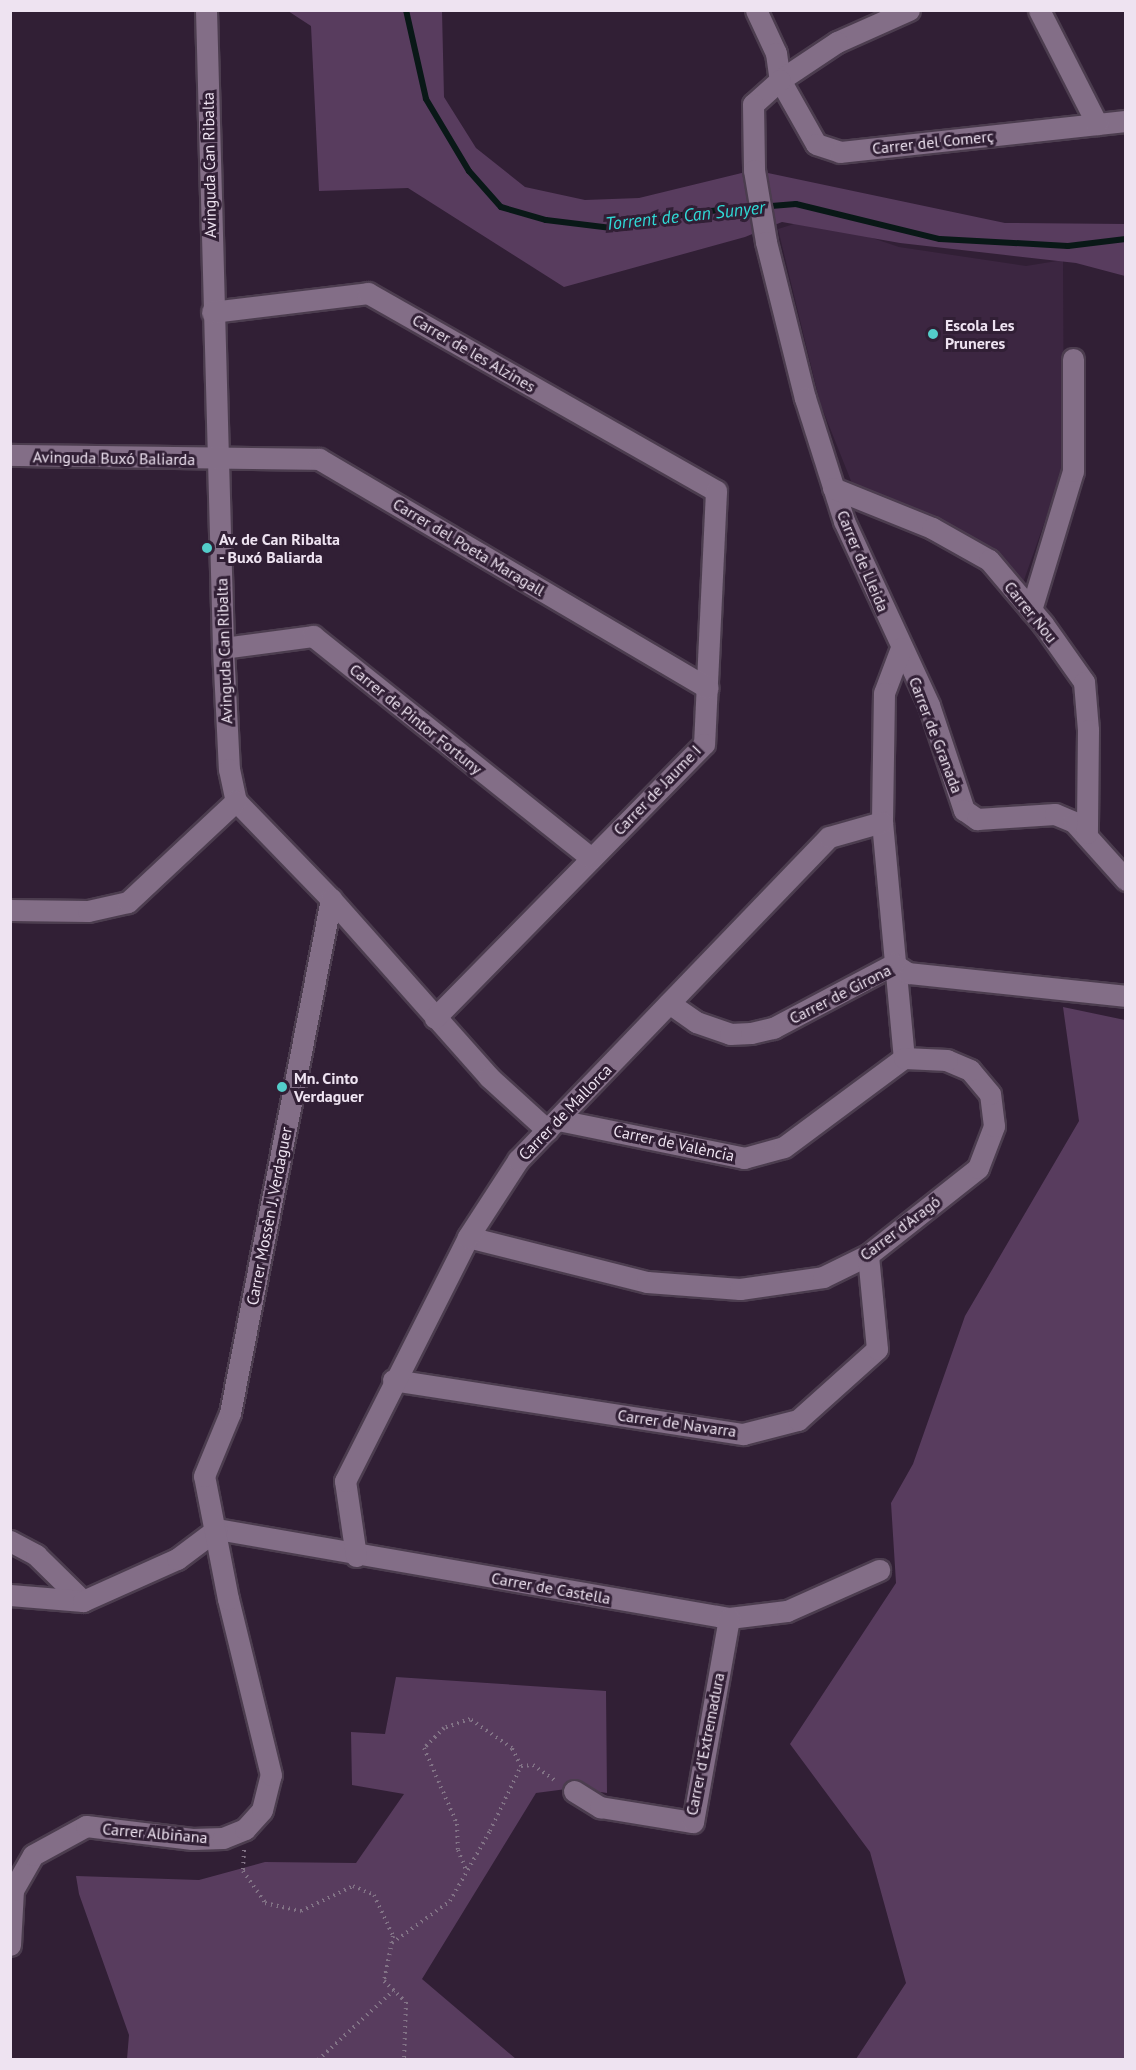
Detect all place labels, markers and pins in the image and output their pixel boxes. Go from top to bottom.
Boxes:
place label: Escola Les Pruneres [945,315,1015,353]
marker: Escola Les Pruneres [926,327,940,341]
place label: Av. de Can Ribalta - Buxó Baliarda [219,529,341,567]
marker: Av. de Can Ribalta - Buxó Baliarda [200,541,214,555]
place label: Mn. Cinto Verdaguer [294,1068,364,1106]
marker: Mn. Cinto Verdaguer [275,1080,289,1094]

